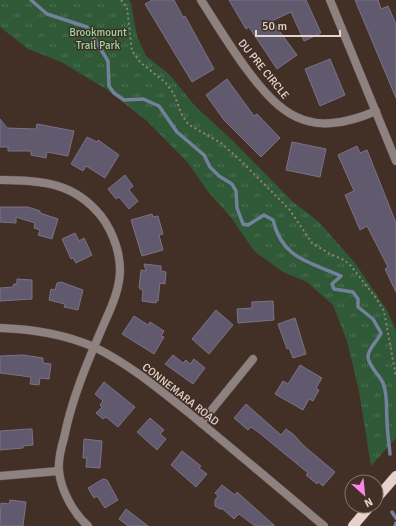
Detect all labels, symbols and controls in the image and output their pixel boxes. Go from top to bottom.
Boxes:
scale bar [256,12,340,38]
text: 50 m [262,19,287,34]
park label: Brookmount Trail Park [69,26,127,52]
street label: DU PRE CIRCLE [236,37,292,102]
street label: CONNEMARA ROAD [140,360,222,428]
north arrow [344,474,384,514]
text: N [362,495,375,510]

